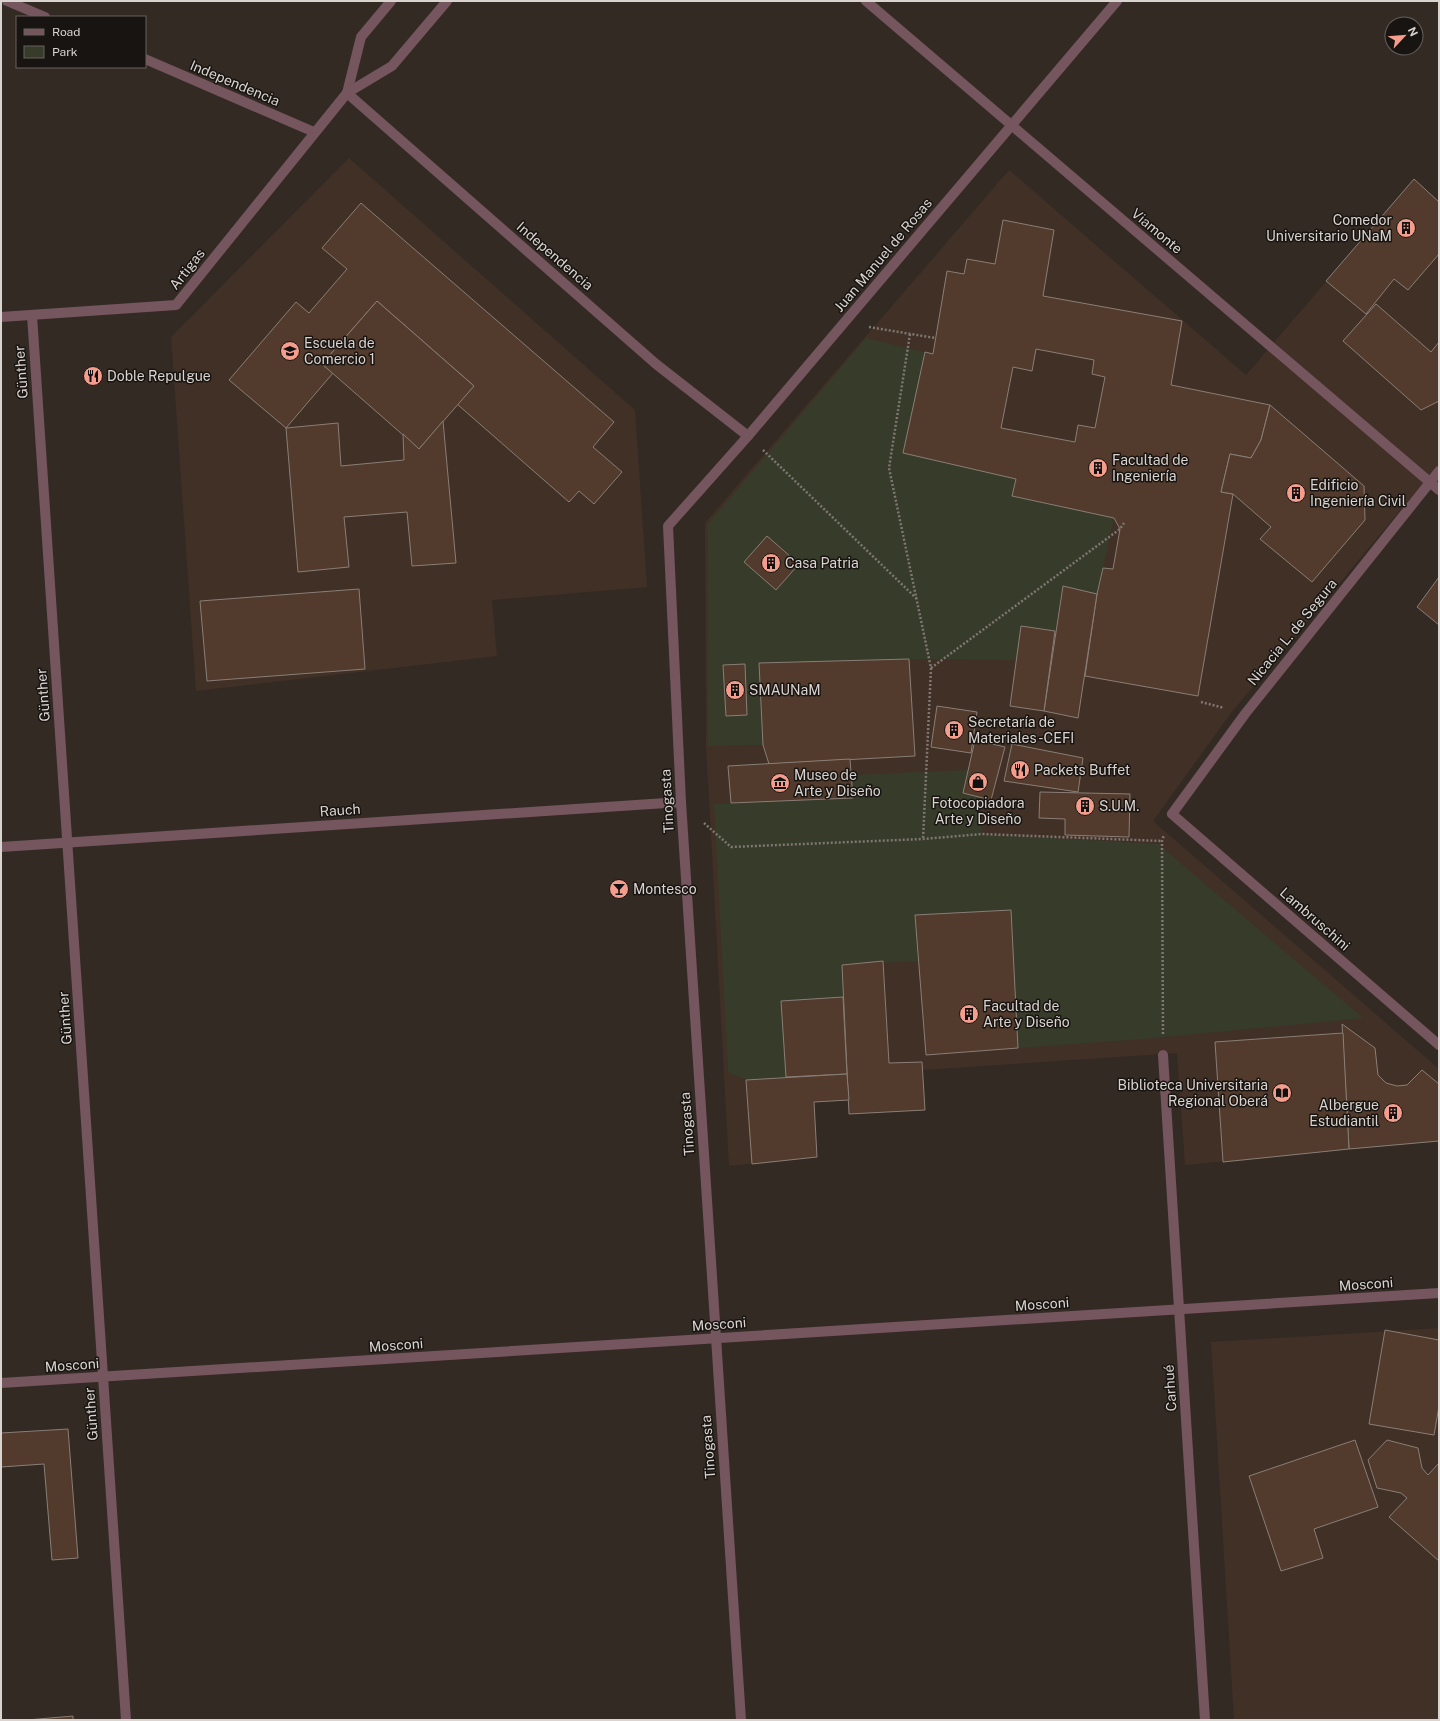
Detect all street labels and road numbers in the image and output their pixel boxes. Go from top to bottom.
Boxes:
street label: Independencia [188,57,282,109]
street label: Juan Manuel de Rosas [831,195,935,315]
street label: Viamonte [1128,205,1186,257]
street label: Independencia [514,219,596,293]
street label: Artigas [166,245,208,293]
street label: Günther [11,345,31,399]
street label: Nicacia L. de Segura [1244,576,1340,688]
street label: Günther [33,668,53,722]
street label: Tinogasta [657,769,677,833]
street label: Rauch [319,801,361,819]
street label: Lambruschini [1277,884,1353,954]
street label: Günther [55,991,75,1045]
street label: Tinogasta [677,1091,697,1157]
street label: Mosconi [1338,1274,1394,1294]
street label: Mosconi [1014,1294,1070,1314]
street label: Mosconi [691,1314,747,1334]
street label: Mosconi [368,1335,424,1355]
street label: Mosconi [44,1355,100,1375]
street label: Carhué [1160,1364,1180,1412]
street label: Günther [81,1387,101,1441]
street label: Tinogasta [698,1414,718,1480]

